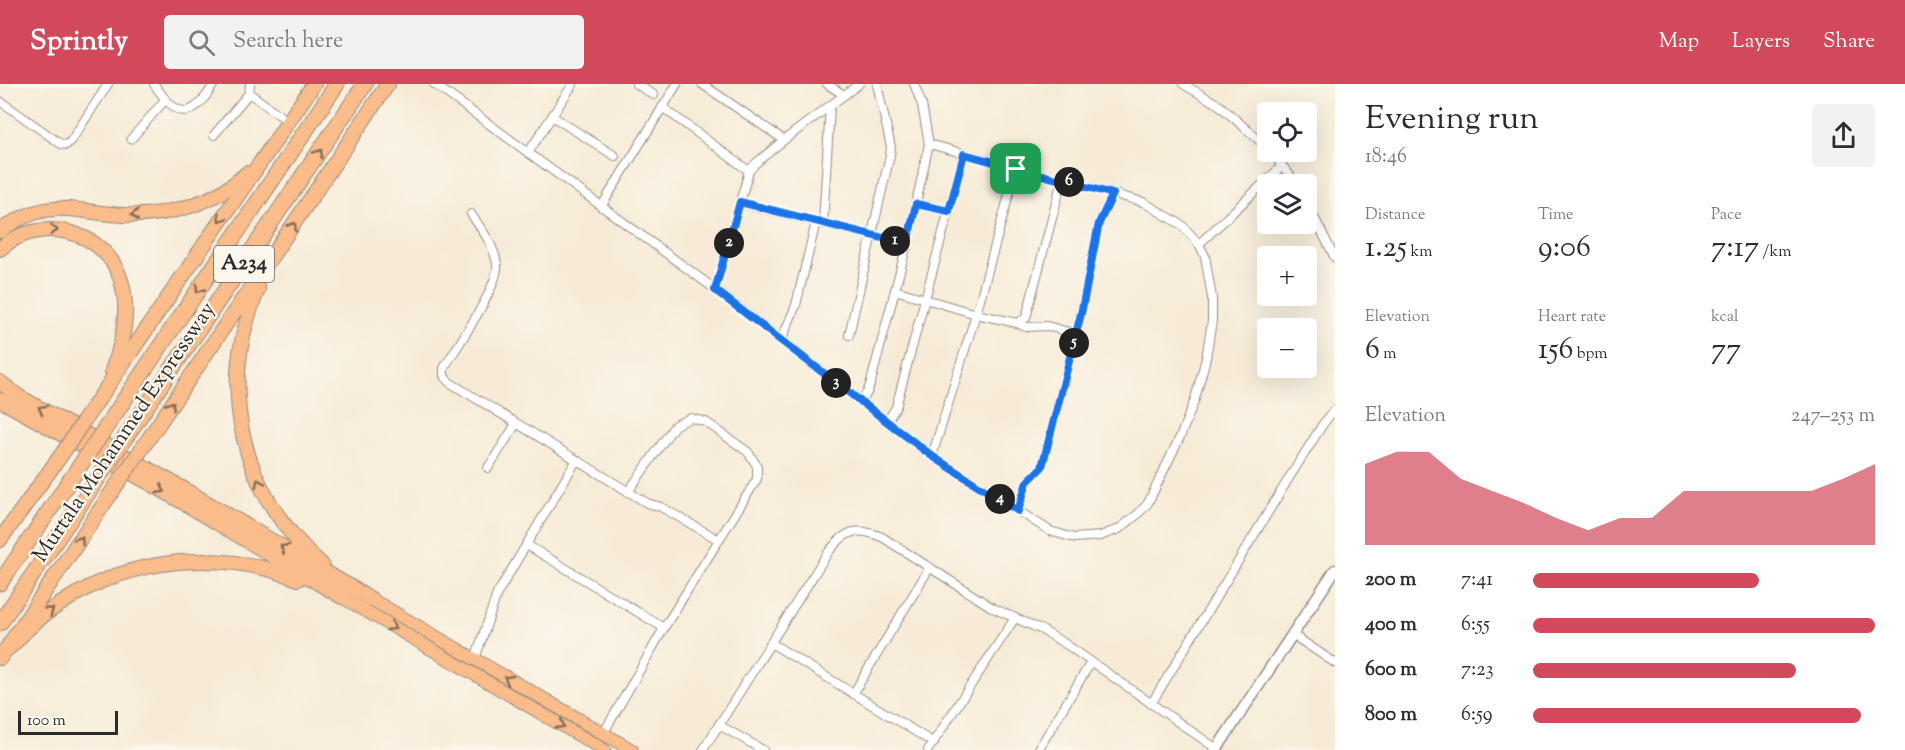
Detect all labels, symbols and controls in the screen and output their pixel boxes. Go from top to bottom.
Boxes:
search box [164,15,584,69]
text: Sprintly [30,22,128,62]
icon: search [185,26,218,59]
text: Search here [233,26,343,58]
text: Map [1659,27,1699,57]
text: Layers [1732,27,1790,57]
text: Share [1823,27,1875,57]
text: Evening run [1365,96,1539,144]
map controls [1257,102,1317,378]
button: locate [1257,102,1317,162]
button: share [1812,104,1875,167]
pin [990,143,1041,194]
text: 18:46 [1365,143,1407,172]
one-way arrow [312,148,323,159]
icon: arrive [999,152,1032,185]
pin: 6 [1054,167,1084,197]
text: 6 [1065,170,1073,193]
button: layers [1257,174,1317,234]
text: Distance [1365,204,1425,227]
text: Time [1538,204,1574,227]
text: Pace [1711,204,1742,227]
one-way arrow [130,208,139,221]
one-way arrow [217,212,228,223]
one-way arrow [286,222,297,233]
one-way arrow [49,224,58,237]
pin: 1 [880,226,910,256]
text: 1.25 [1365,227,1407,270]
text: 9:06 [1538,227,1591,270]
text: 7:17 [1711,227,1759,270]
pin: 2 [714,228,744,258]
text: 1 [892,229,898,252]
text: 2 [725,231,733,254]
text: km [1407,241,1432,264]
text: /km [1759,241,1791,264]
road number: A234 [214,246,274,282]
button: + [1257,246,1317,306]
one-way arrow [195,283,206,294]
street label: Murtala Mohammed Expressway [26,296,224,570]
text: Elevation [1365,306,1430,329]
text: Heart rate [1538,306,1606,329]
text: kcal [1711,306,1739,329]
button: − [1257,318,1317,378]
pin: 5 [1059,328,1089,358]
text: 6 [1365,329,1380,372]
text: 156 [1538,329,1573,372]
text: 77 [1711,329,1741,372]
text: 5 [1071,331,1077,354]
text: m [1380,343,1397,366]
text: bpm [1573,343,1608,366]
pin: 3 [821,368,851,398]
text: 3 [833,371,839,394]
one-way arrow [164,401,175,412]
text: Elevation [1365,402,1446,431]
text: 247–253 m [1791,402,1875,431]
one-way arrow [38,405,48,416]
one-way arrow [254,478,266,489]
one-way arrow [155,482,165,494]
pin: 4 [985,484,1015,514]
text: 4 [996,487,1004,510]
one-way arrow [73,536,84,547]
one-way arrow [280,544,290,556]
text: 200 m [1365,566,1416,595]
text: 7:41 [1461,566,1493,595]
one-way arrow [43,607,54,618]
text: 400 m [1365,611,1417,640]
text: 6:55 [1461,611,1490,640]
one-way arrow [386,620,396,631]
text: 600 m [1365,656,1417,685]
text: 7:23 [1461,656,1494,685]
one-way arrow [504,674,514,686]
text: 800 m [1365,701,1417,730]
text: 6:59 [1461,701,1493,730]
scale bar [18,708,118,736]
text: 100 m [27,710,66,733]
one-way arrow [555,718,565,729]

